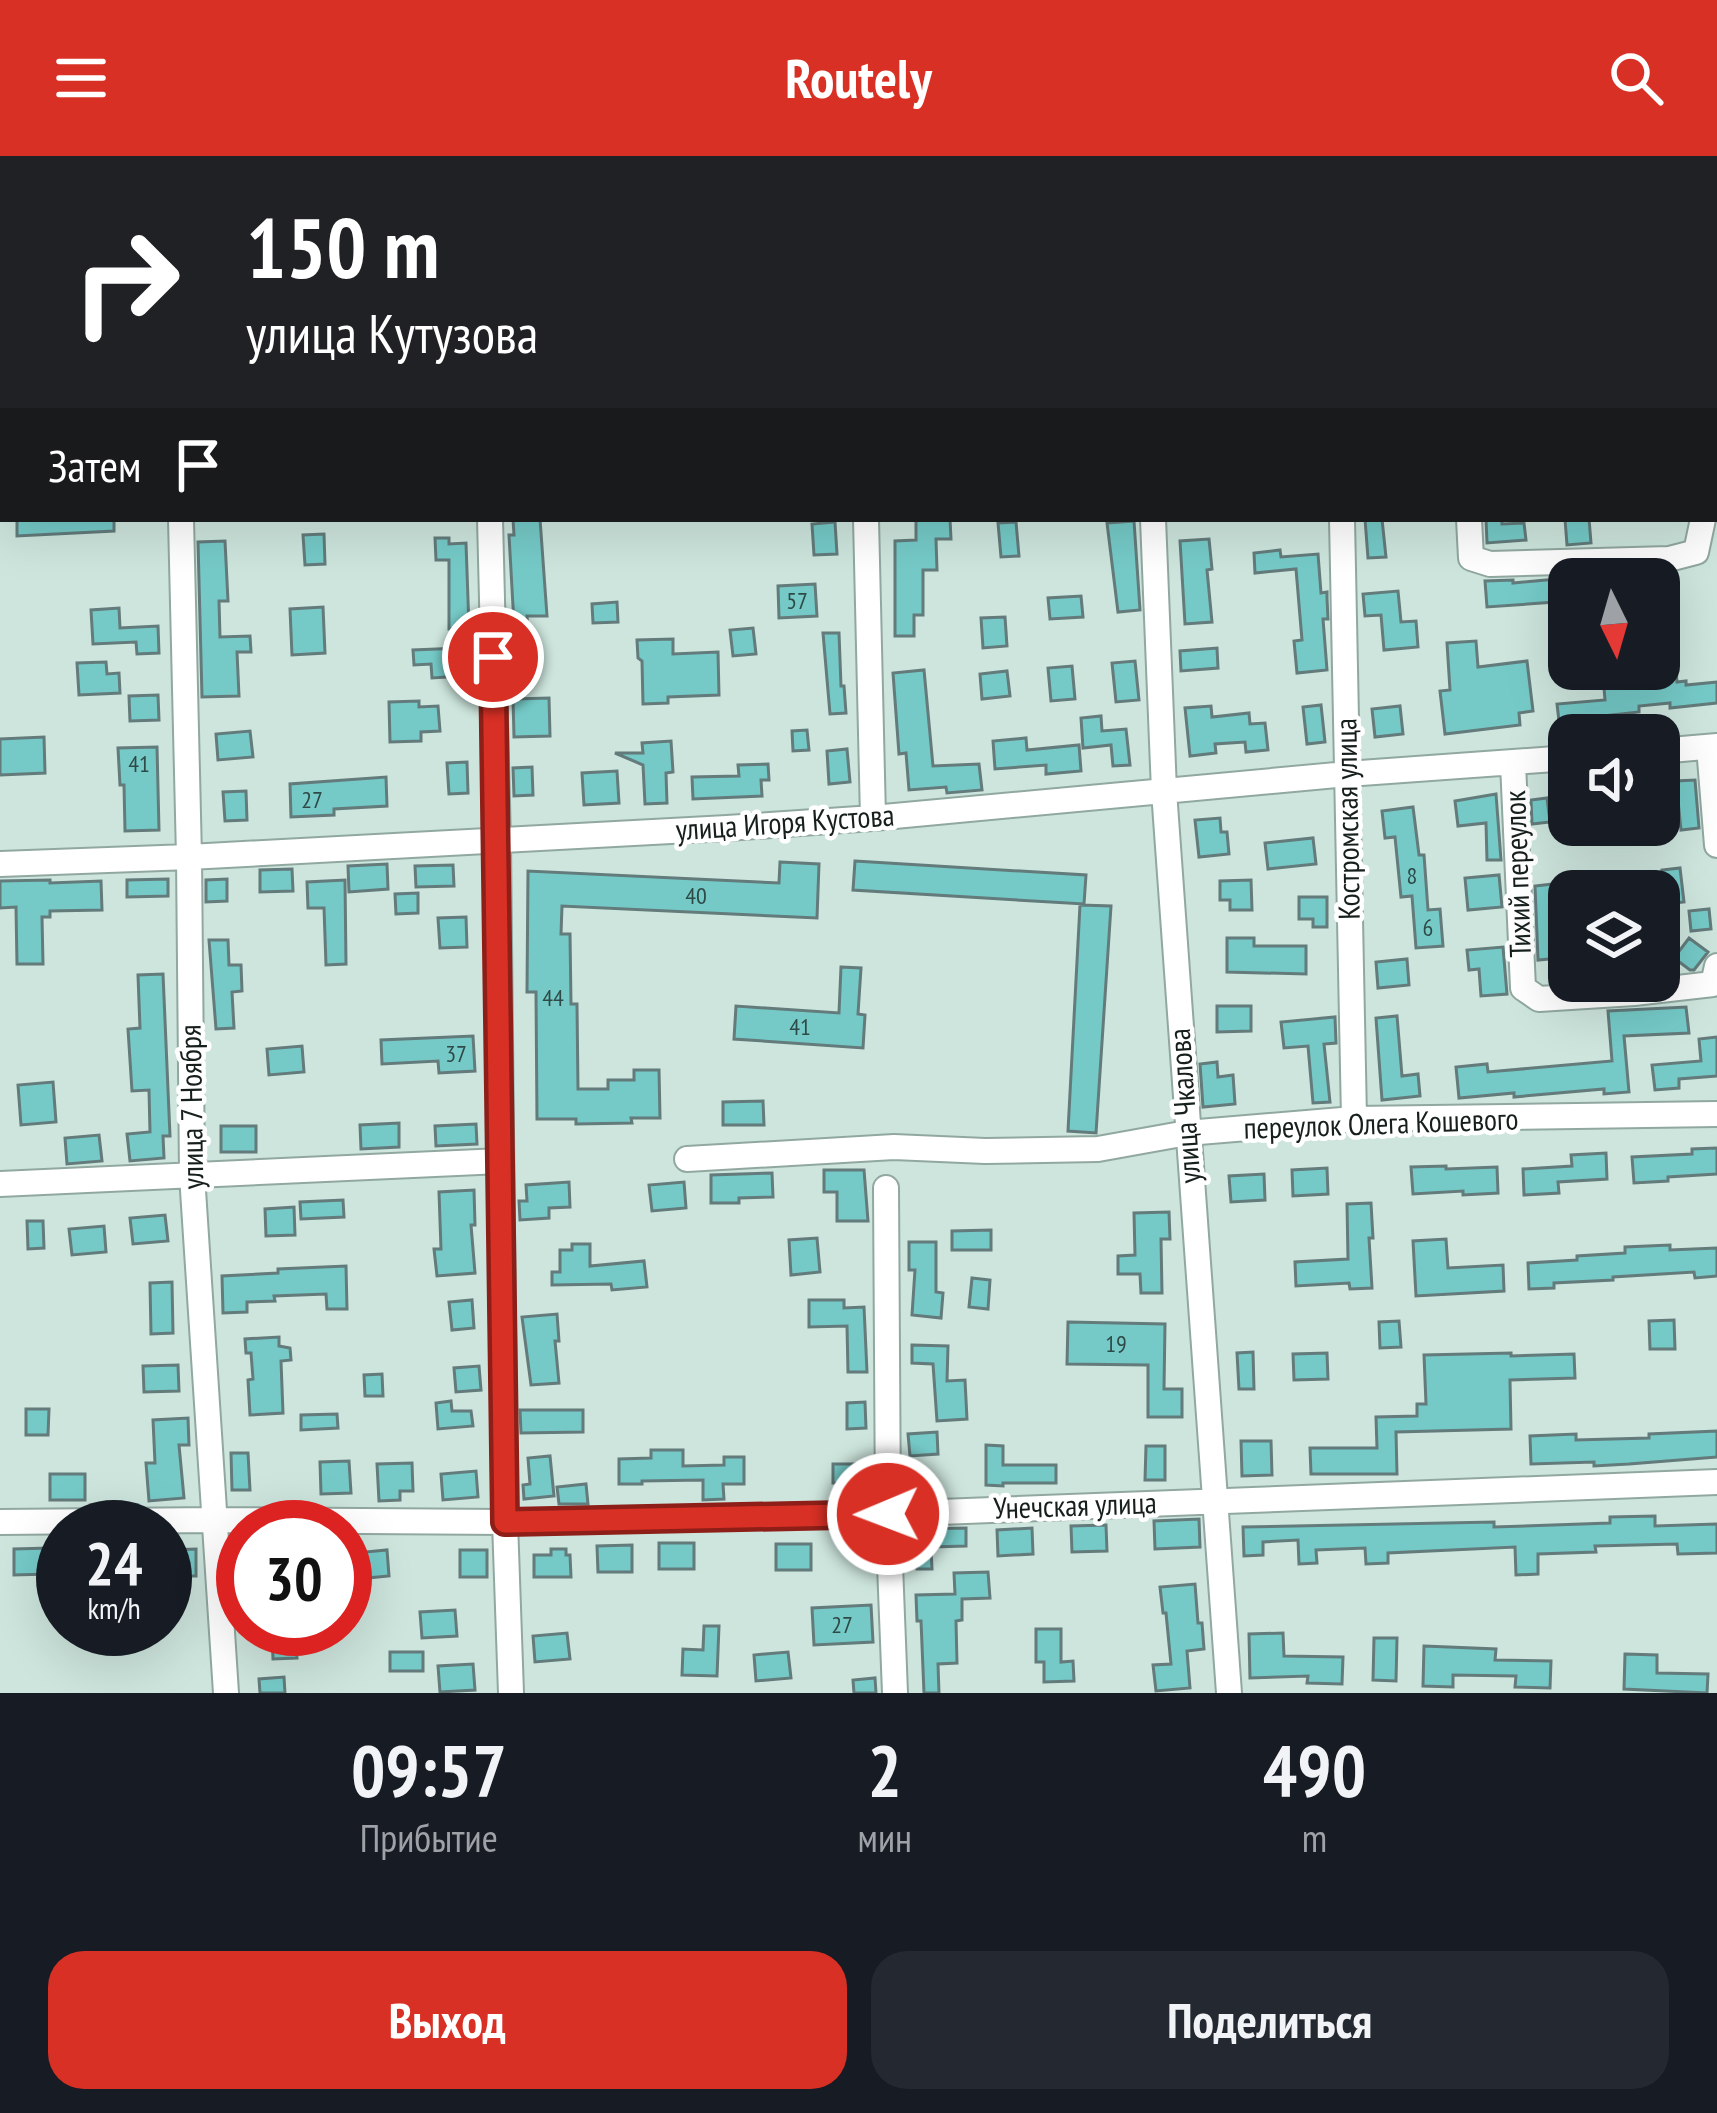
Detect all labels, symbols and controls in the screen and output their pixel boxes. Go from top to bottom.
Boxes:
text: Routely [785,43,932,113]
icon: menu [48,45,114,111]
icon: search [1603,45,1669,111]
text: 150 m [246,192,439,301]
icon: right [48,204,204,360]
text: улица Кутузова [246,298,538,368]
icon: arrive [165,432,231,498]
text: Затем [48,436,141,494]
north arrow [1548,558,1680,690]
map controls [1548,558,1680,1002]
house number: 57 [786,585,808,616]
pin [442,606,544,708]
icon: arrive [460,624,526,690]
button: sound [1548,714,1680,846]
street label: Костромская улица [1325,718,1368,920]
house number: 41 [128,748,150,779]
house number: 27 [301,784,323,815]
street label: Тихий переулок [1494,790,1539,958]
street label: улица Игоря Кустова [674,794,896,849]
house number: 8 [1407,860,1417,891]
button: layers [1548,870,1680,1002]
house number: 40 [685,880,707,911]
house number: 6 [1423,912,1433,943]
house number: 44 [542,982,564,1013]
house number: 41 [789,1011,811,1042]
street label: улица 7 Ноября [170,1024,211,1190]
street label: улица Чкалова [1159,1027,1208,1185]
house number: 37 [445,1038,467,1069]
street label: переулок Олега Кошевого [1243,1098,1519,1147]
house number: 19 [1105,1328,1127,1359]
position arrow [825,1451,951,1577]
street label: Унечская улица [993,1482,1157,1527]
speed limit sign: 30 [216,1500,372,1656]
text: 24 [85,1524,143,1602]
text: km/h [87,1588,141,1627]
house number: 27 [831,1609,853,1640]
text: 09:57 [351,1723,507,1816]
text: 2 [868,1723,902,1816]
text: 490 [1263,1723,1366,1816]
text: Прибытие [360,1812,498,1863]
text: мин [858,1812,912,1863]
text: m [1302,1812,1327,1863]
button: Выход [48,1951,847,2089]
button: Поделиться [871,1951,1669,2089]

